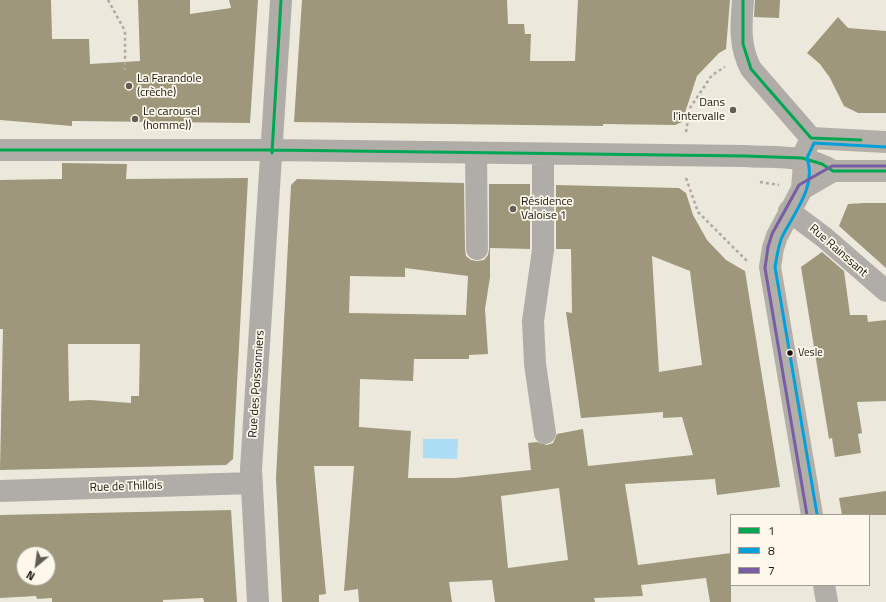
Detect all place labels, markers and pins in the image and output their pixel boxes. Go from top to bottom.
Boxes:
place label: La Farandole (crèche) [137,72,201,100]
marker: La Farandole (crèche) [124,81,134,91]
place label: Dans l'intervalle [673,96,725,124]
place label: Le carousel (homme)) [143,105,200,133]
marker: Dans l'intervalle [728,105,738,115]
marker: Le carousel (homme)) [130,114,140,124]
place label: Résidence Valoise 1 [521,195,573,223]
marker: Résidence Valoise 1 [508,204,518,214]
place label: Vesle [798,346,823,360]
marker: Vesle [785,348,795,358]

